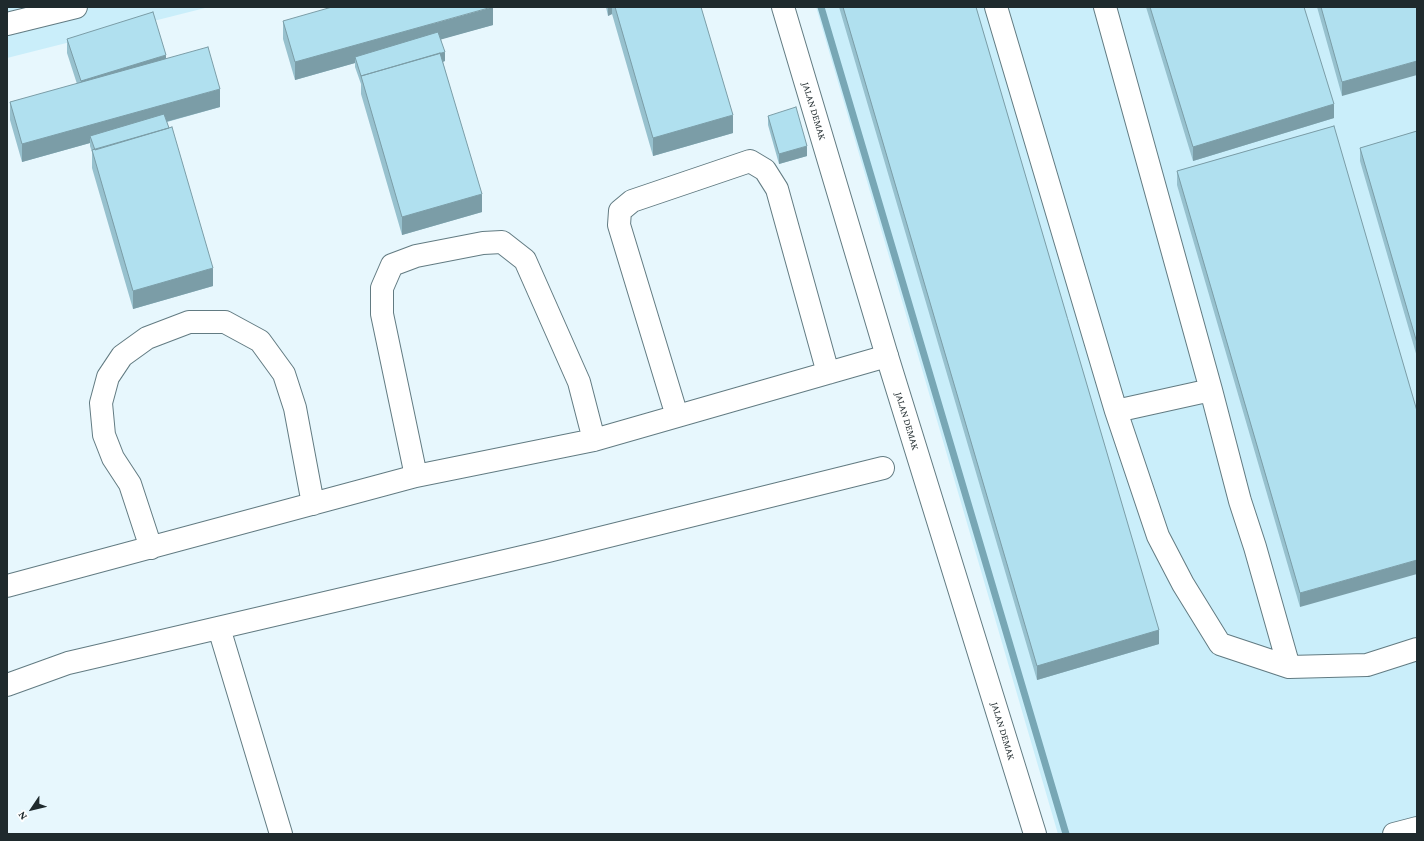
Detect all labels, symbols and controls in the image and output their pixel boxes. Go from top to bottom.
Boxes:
street label: JALAN DEMAK [800,81,828,141]
street label: JALAN DEMAK [893,391,921,451]
street label: JALAN DEMAK [989,701,1017,761]
north arrow [12,789,52,829]
text: N [15,809,29,822]

